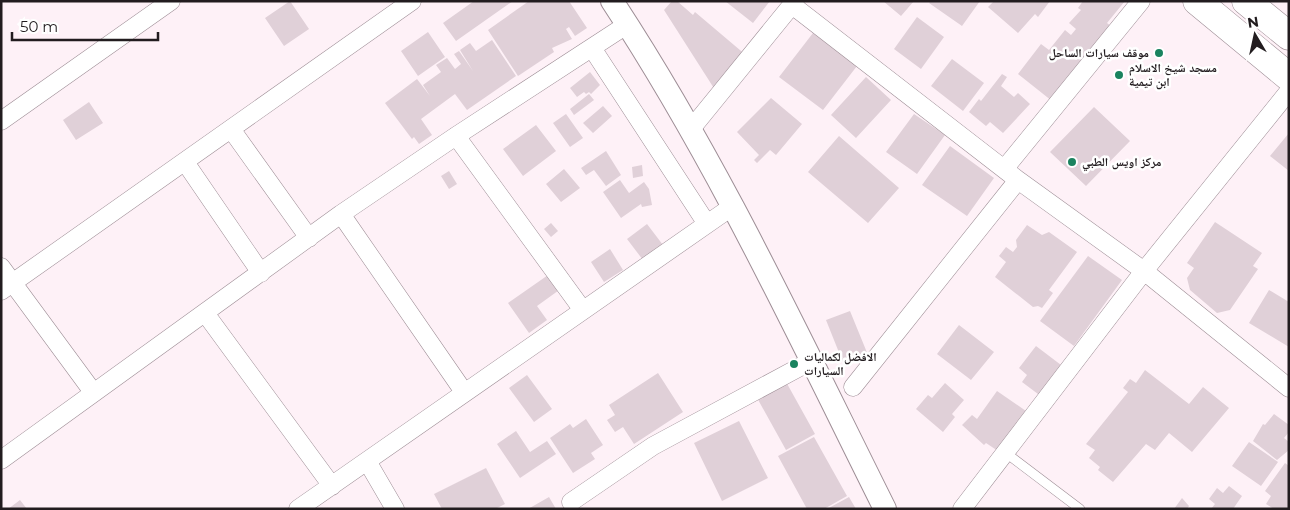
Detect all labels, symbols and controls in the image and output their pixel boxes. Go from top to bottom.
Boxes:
scale bar [12,10,159,42]
north arrow [1230,10,1280,60]
text: N [1246,12,1260,32]
text: 50 m [20,17,58,36]
place label: موقف سيارات الساحل [1049,45,1149,61]
marker: موقف سيارات الساحل [1153,47,1165,59]
place label: مسجد شيخ الاسلام ابن تيمية [1129,60,1217,90]
marker: مسجد شيخ الاسلام ابن تيمية [1113,69,1125,81]
place label: مركز اويس الطبي [1082,154,1162,172]
marker: مركز اويس الطبي [1066,156,1078,168]
place label: الافضل لكماليات السيارات [804,349,877,378]
marker: الافضل لكماليات السيارات [788,358,800,370]

